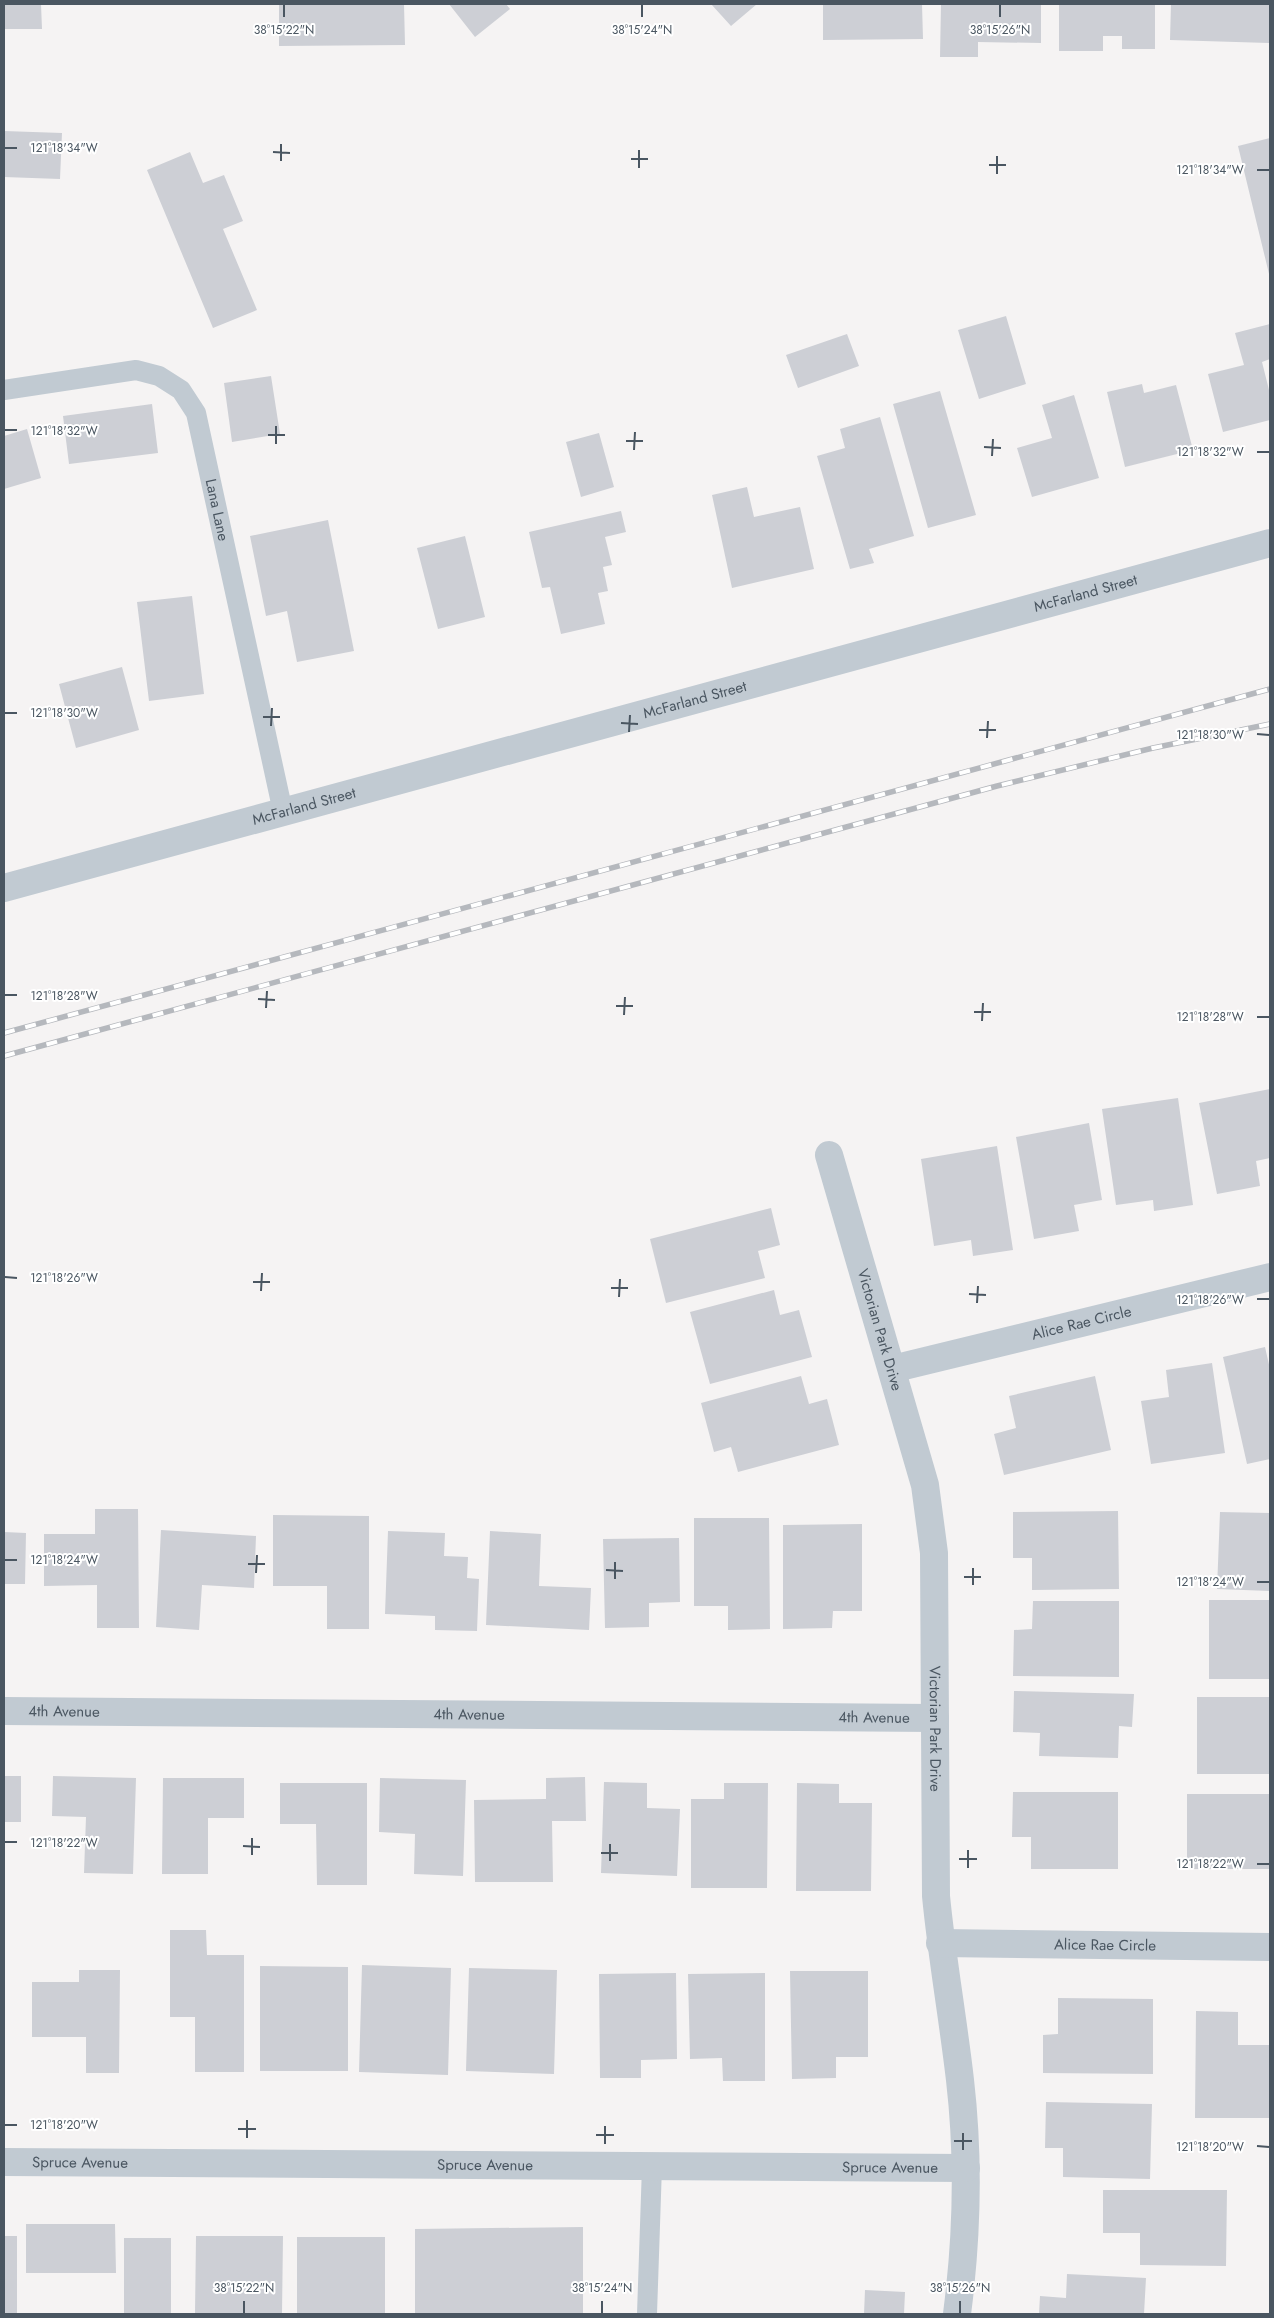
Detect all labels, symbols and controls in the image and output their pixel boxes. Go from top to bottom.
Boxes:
text: 38°15'22"N [254,21,314,39]
text: 38°15'24"N [612,21,672,39]
text: 38°15'26"N [970,21,1030,39]
text: 121°18'34"W [30,139,98,157]
text: 121°18'34"W [1176,161,1244,179]
text: 121°18'32"W [30,422,98,440]
text: 121°18'32"W [1176,443,1244,461]
street label: Lana Lane [200,477,235,543]
street label: McFarland Street [1031,569,1140,618]
street label: McFarland Street [641,675,749,724]
text: 121°18'30"W [30,704,98,722]
text: 121°18'30"W [1176,726,1244,744]
street label: McFarland Street [250,782,359,831]
text: 121°18'28"W [30,987,98,1005]
text: 121°18'28"W [1176,1008,1244,1026]
street label: Victorian Park Drive [852,1266,908,1394]
text: 121°18'26"W [30,1269,98,1287]
text: 121°18'26"W [1176,1291,1244,1309]
street label: Alice Rae Circle [1029,1300,1134,1346]
text: 121°18'24"W [30,1551,98,1569]
text: 121°18'24"W [1176,1573,1244,1591]
street label: Victorian Park Drive [924,1666,946,1792]
street label: 4th Avenue [28,1700,100,1723]
street label: 4th Avenue [433,1703,505,1726]
street label: 4th Avenue [838,1706,910,1729]
text: 121°18'22"W [30,1834,98,1852]
text: 121°18'22"W [1176,1855,1244,1873]
street label: Alice Rae Circle [1054,1933,1156,1957]
text: 121°18'20"W [30,2116,98,2134]
text: 121°18'20"W [1176,2138,1244,2156]
street label: Spruce Avenue [32,2151,128,2174]
street label: Spruce Avenue [437,2154,533,2176]
street label: Spruce Avenue [842,2156,938,2179]
text: 38°15'22"N [214,2279,274,2297]
text: 38°15'24"N [572,2279,632,2297]
text: 38°15'26"N [930,2279,990,2297]

